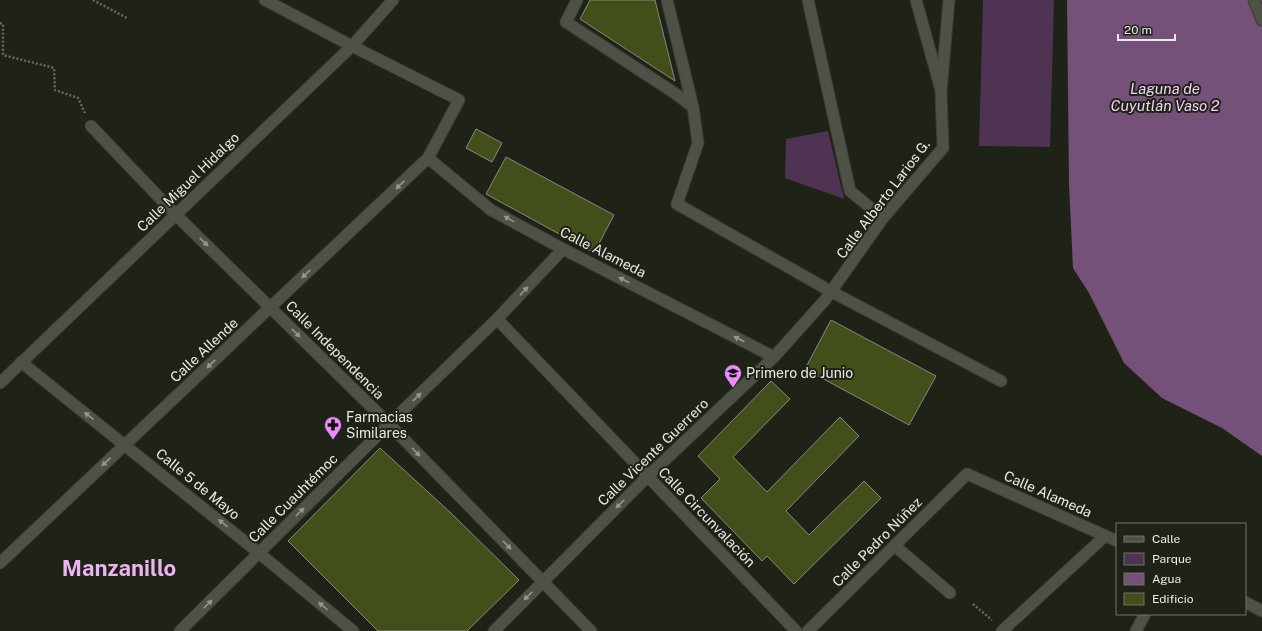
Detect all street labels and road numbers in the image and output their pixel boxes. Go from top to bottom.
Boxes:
street label: Calle Miguel Hidalgo [134,129,242,235]
street label: Calle Alberto Larios G. [833,136,933,262]
street label: Calle Alameda [557,223,649,281]
street label: Calle Independencia [283,298,387,402]
street label: Calle Allende [167,315,241,385]
street label: Calle Vicente Guerrero [595,395,712,509]
street label: Calle 5 de Mayo [153,445,243,523]
street label: Calle Cuauhtémoc [245,450,341,546]
street label: Calle Circunvalación [655,464,759,570]
street label: Calle Alameda [1002,467,1094,521]
street label: Calle Pedro Núñez [829,494,925,590]

